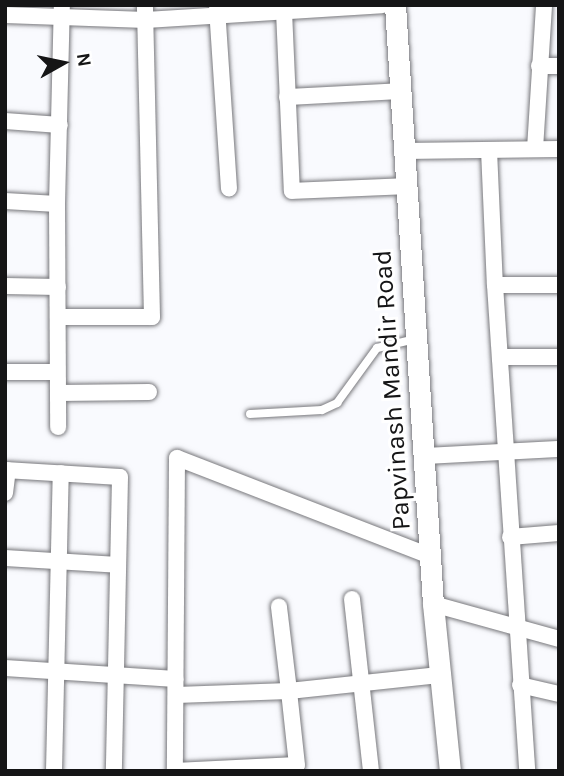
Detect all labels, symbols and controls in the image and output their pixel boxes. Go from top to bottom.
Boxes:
north arrow [28,28,98,98]
text: N [72,51,96,68]
street label: Papvinash Mandir Road [367,249,417,531]

